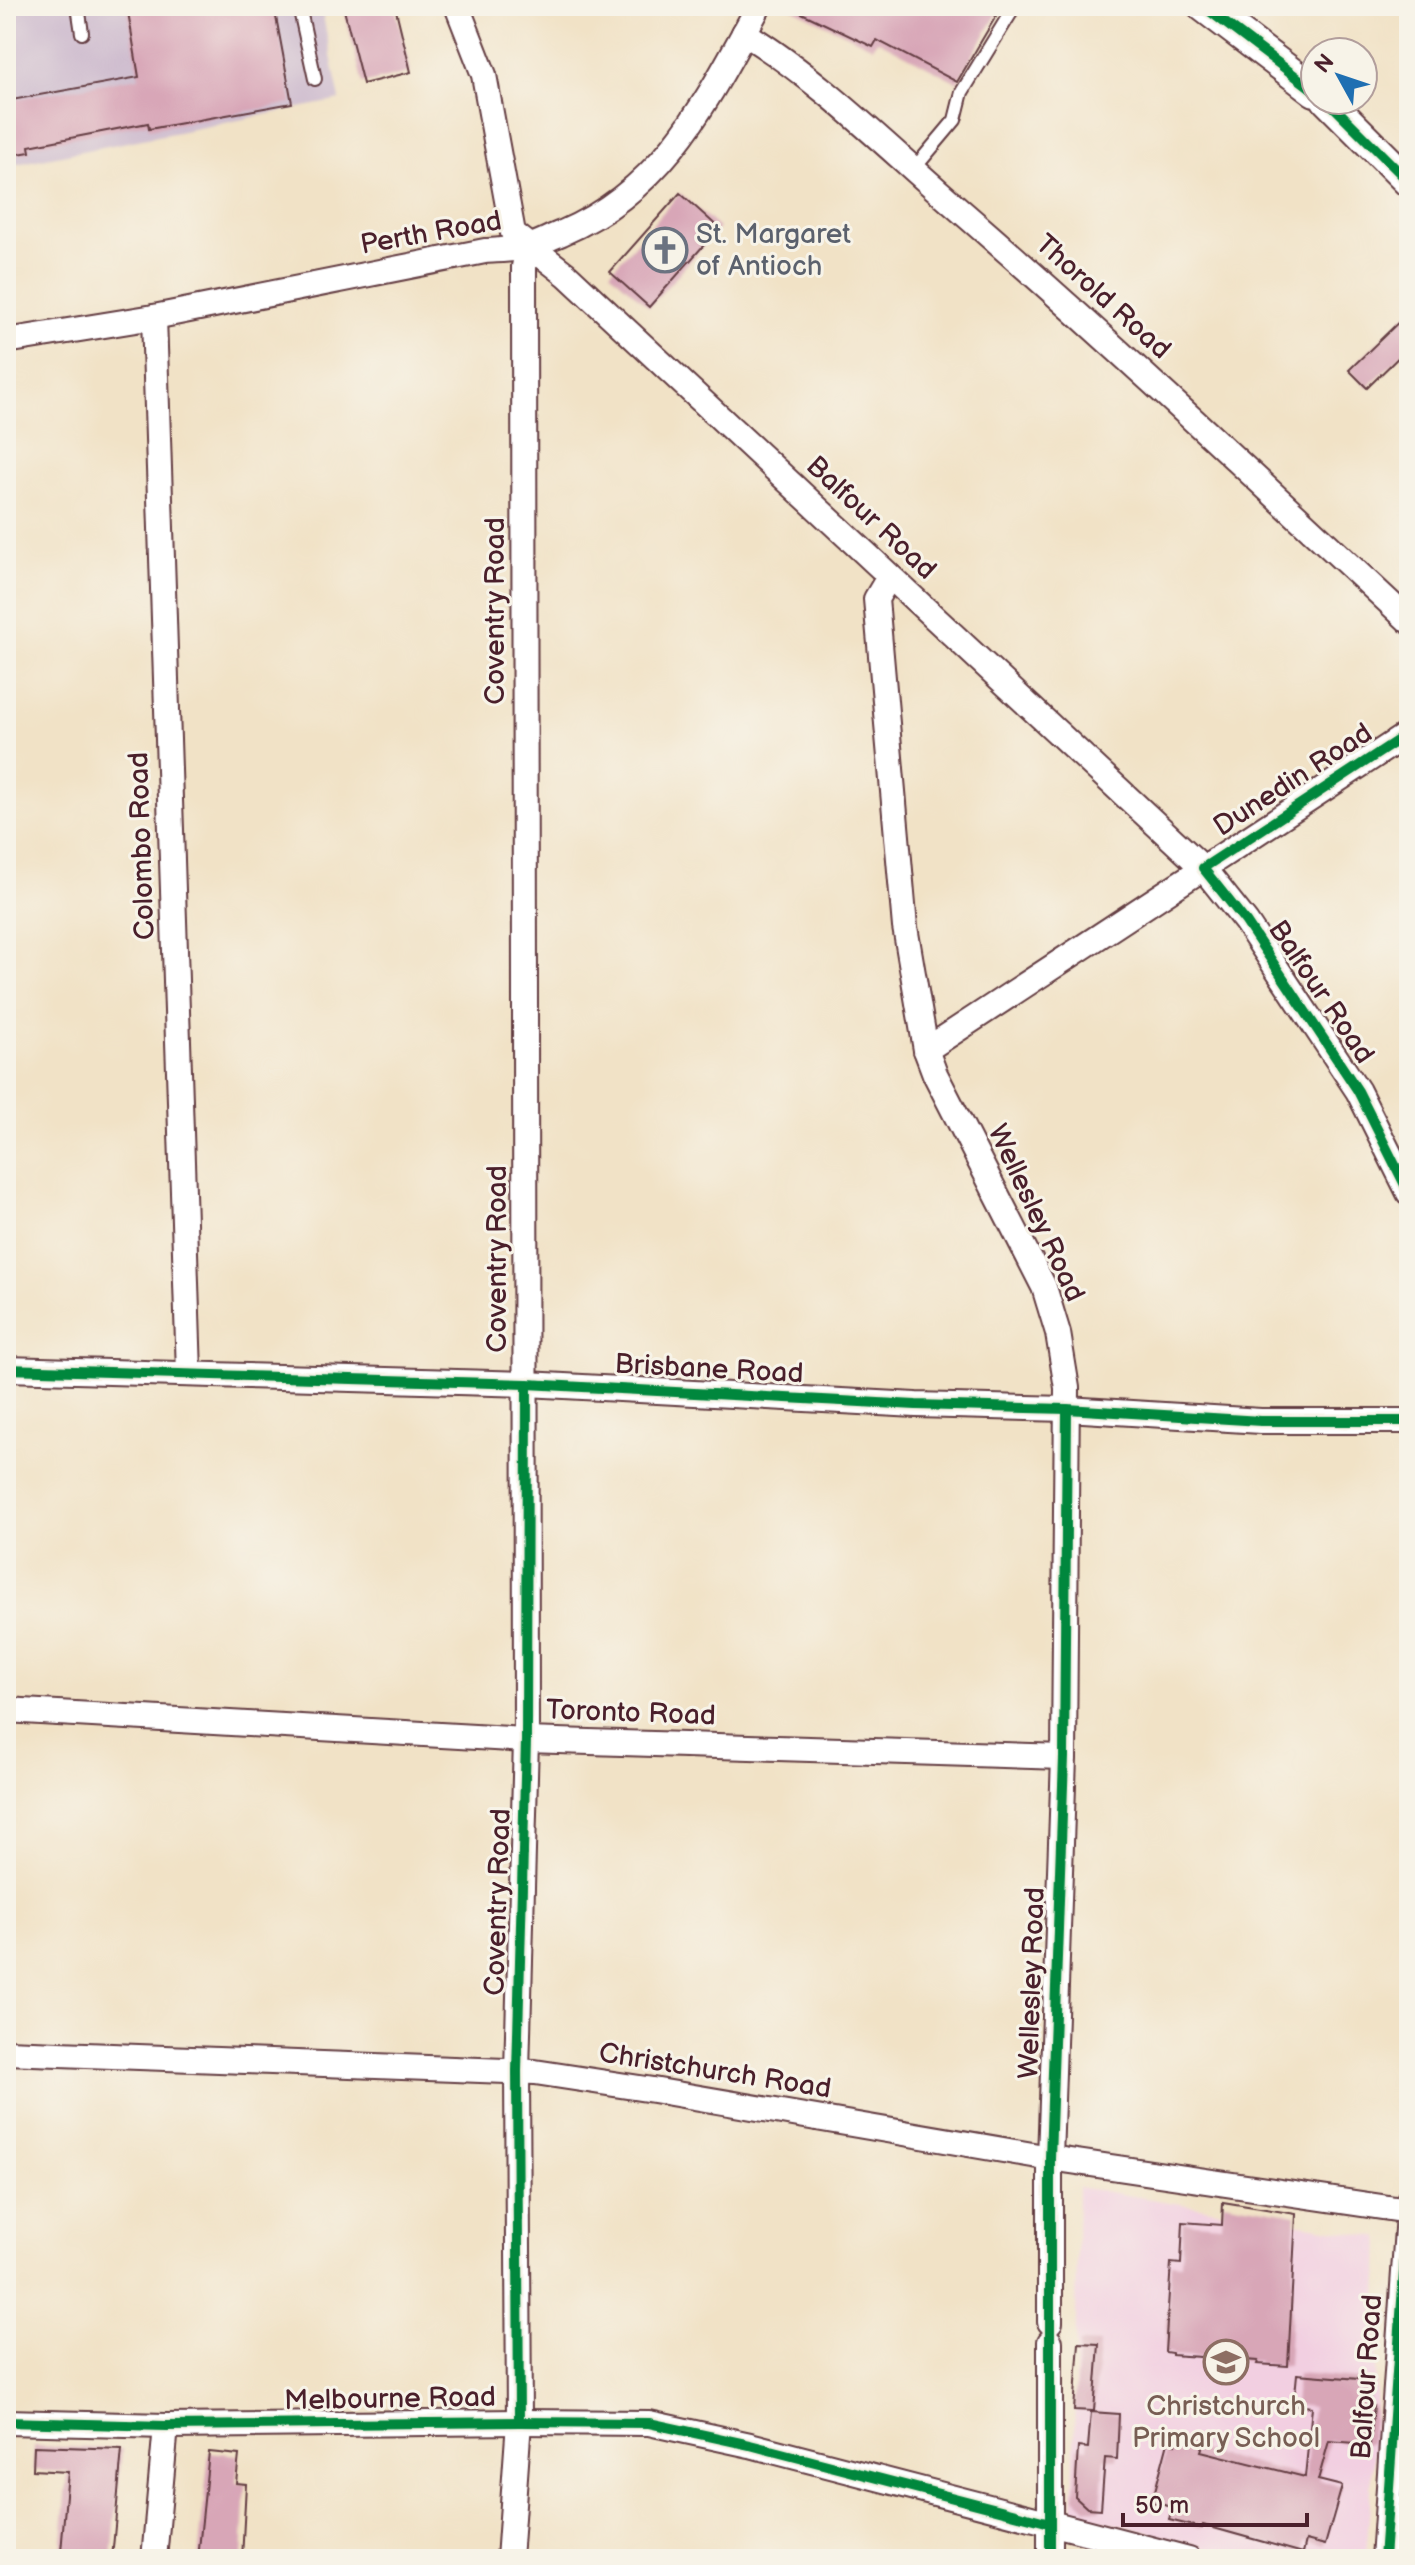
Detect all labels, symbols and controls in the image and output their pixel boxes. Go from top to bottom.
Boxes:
north arrow [1299,36,1379,116]
text: N [1309,49,1340,79]
street label: Perth Road [358,204,504,262]
place label: St. Margaret of Antioch [696,218,851,283]
church icon: St. Margaret of Antioch [641,226,689,274]
street label: Thorold Road [1029,228,1177,366]
street label: Balfour Road [799,450,943,586]
street label: Coventry Road [479,517,512,705]
street label: Dunedin Road [1208,717,1378,843]
street label: Colombo Road [122,751,162,941]
street label: Balfour Road [1261,914,1381,1070]
street label: Wellesley Road [981,1119,1091,1307]
street label: Coventry Road [481,1165,514,1353]
street label: Brisbane Road [614,1348,804,1390]
street label: Toronto Road [545,1694,717,1732]
street label: Coventry Road [478,1808,518,1996]
street label: Wellesley Road [1012,1887,1052,2079]
street label: Christchurch Road [597,2036,833,2106]
street label: Balfour Road [1345,2293,1389,2461]
school or university icon: Christchurch Primary School [1202,2338,1250,2386]
street label: Melbourne Road [284,2381,496,2417]
place label: Christchurch Primary School [1132,2390,1320,2455]
scale bar [1123,2477,1307,2527]
text: 50 m [1135,2491,1189,2520]

